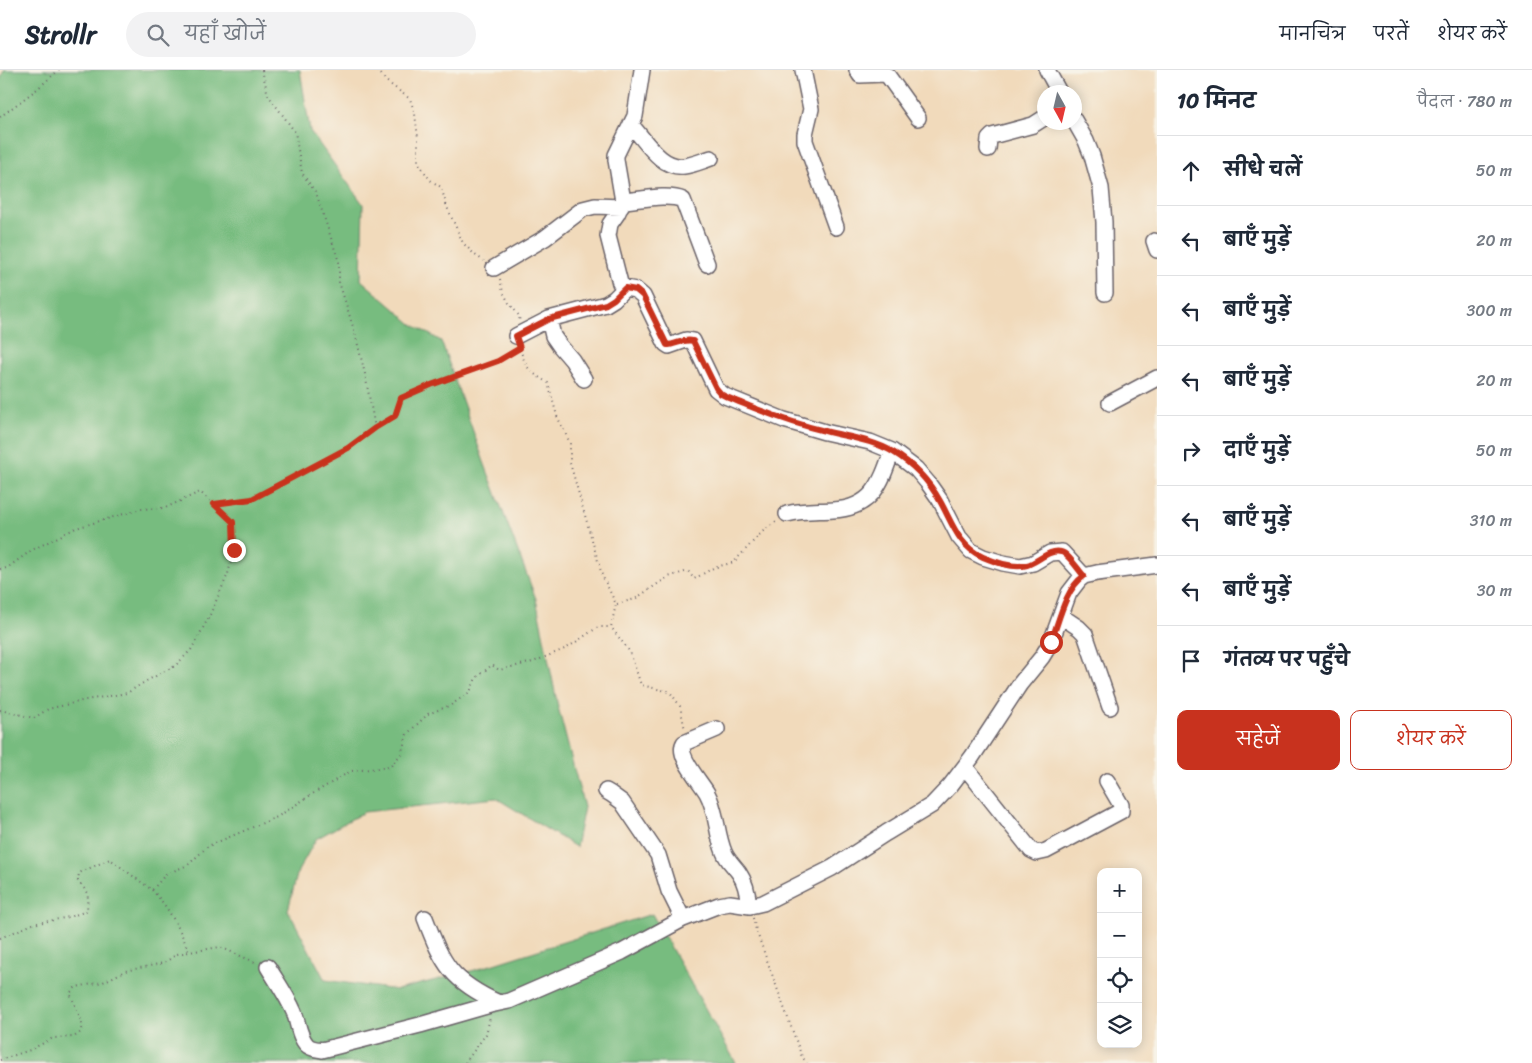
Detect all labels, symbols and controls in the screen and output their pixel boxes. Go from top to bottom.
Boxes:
search box [126,12,476,57]
text: Strollr [25,14,96,56]
text: यहाँ खोजें [184,17,266,50]
text: मानचित्र [1279,18,1346,50]
text: परतें [1374,18,1409,50]
text: शेयर करें [1437,18,1507,50]
icon: search [144,21,172,49]
text: 10 मिनट [1177,82,1256,120]
north arrow [1037,85,1082,130]
text: पैदल · 780 m [1417,87,1512,116]
text: सीधे चलें [1224,153,1302,186]
text: 50 m [1476,156,1512,185]
icon: ahead [1177,157,1205,185]
text: बाएँ मुड़ें [1224,223,1291,256]
text: 20 m [1476,226,1512,255]
icon: left [1177,227,1205,255]
text: बाएँ मुड़ें [1224,293,1291,326]
text: 300 m [1467,296,1512,325]
icon: left [1177,297,1205,325]
text: बाएँ मुड़ें [1224,363,1291,396]
text: 20 m [1476,366,1512,395]
icon: left [1177,367,1205,395]
text: दाएँ मुड़ें [1224,433,1290,466]
text: 50 m [1476,436,1512,465]
icon: right [1177,437,1205,465]
text: बाएँ मुड़ें [1224,503,1291,536]
text: 310 m [1470,506,1512,535]
icon: left [1177,507,1205,535]
route end [223,539,246,562]
text: बाएँ मुड़ें [1224,573,1291,606]
text: 30 m [1477,576,1512,605]
icon: left [1177,577,1205,605]
route start [1040,631,1063,654]
text: गंतव्य पर पहुँचे [1224,643,1349,676]
icon: arrive [1177,647,1205,675]
button: सहेजें [1177,710,1340,770]
button: शेयर करें [1350,710,1512,770]
map controls [1097,868,1142,1048]
button: + [1097,868,1142,913]
button: − [1097,913,1142,958]
button: locate [1097,958,1142,1003]
button: layers [1097,1003,1142,1048]

